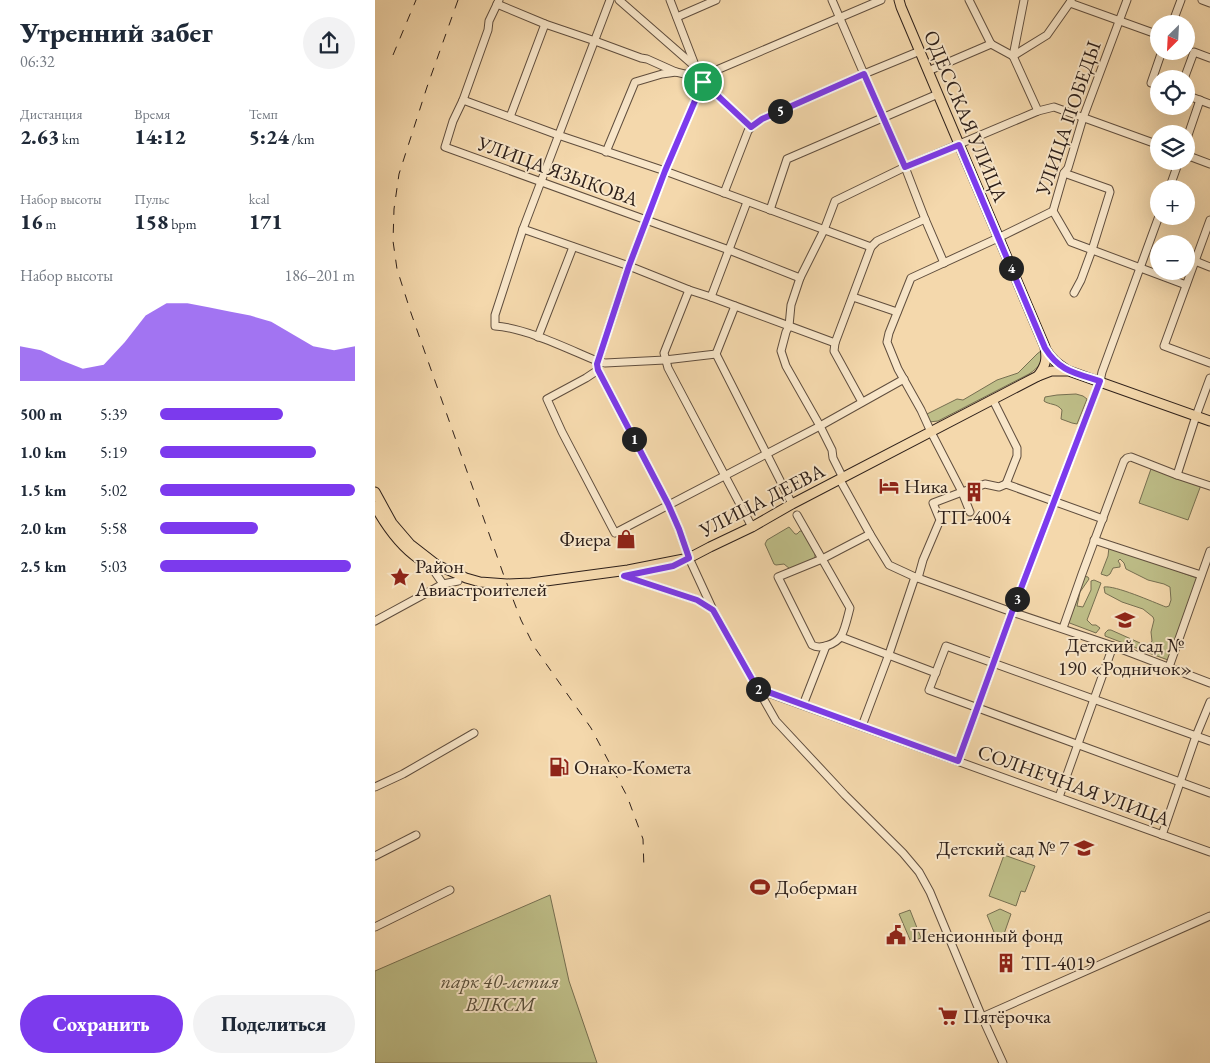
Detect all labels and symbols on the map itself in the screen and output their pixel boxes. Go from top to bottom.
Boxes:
north arrow [1150,15,1195,60]
street label: ОДЕССКАЯ УЛИЦА [918,26,1014,206]
street label: УЛИЦА ПОБЕДЫ [1029,37,1107,200]
pin [682,61,724,103]
pin: 5 [767,98,793,124]
street label: УЛИЦА ЯЗЫКОВА [473,129,642,212]
pin: 4 [999,256,1023,280]
pin: 1 [621,426,647,452]
street label: УЛИЦА ДЕЕВА [694,457,829,543]
place label: Ника [904,473,948,499]
hotel icon: Ника [878,475,900,497]
building icon: ТП-4004 [963,481,985,503]
place label: ТП-4004 [937,504,1011,530]
place label: Фиера [559,526,611,552]
shop icon: Фиера [615,528,637,550]
place label: Район Авиастроителей [414,553,547,602]
place icon: Район Авиастроителей [389,566,411,588]
pin: 3 [1005,586,1029,612]
school or university icon: Детский сад № 190 «Родничок» [1114,609,1136,631]
place label: Детский сад № 190 «Родничок» [1058,632,1192,681]
pin: 2 [745,676,771,702]
street label: СОЛНЕЧНАЯ УЛИЦА [974,738,1174,832]
place label: Онако-Комета [574,754,691,780]
fuel station icon: Онако-Комета [548,756,570,778]
place label: Детский сад № 7 [937,835,1069,861]
school or university icon: Детский сад № 7 [1073,837,1095,859]
place label: Доберман [775,874,857,900]
sports icon: Доберман [749,876,771,898]
place label: Пенсионный фонд [911,922,1063,948]
public building icon: Пенсионный фонд [885,924,907,946]
place label: ТП-4019 [1021,950,1095,976]
building icon: ТП-4019 [995,952,1017,974]
park label: парк 40-летия ВЛКСМ [441,968,559,1017]
place label: Пятёрочка [963,1003,1051,1029]
supermarket icon: Пятёрочка [937,1005,959,1027]

